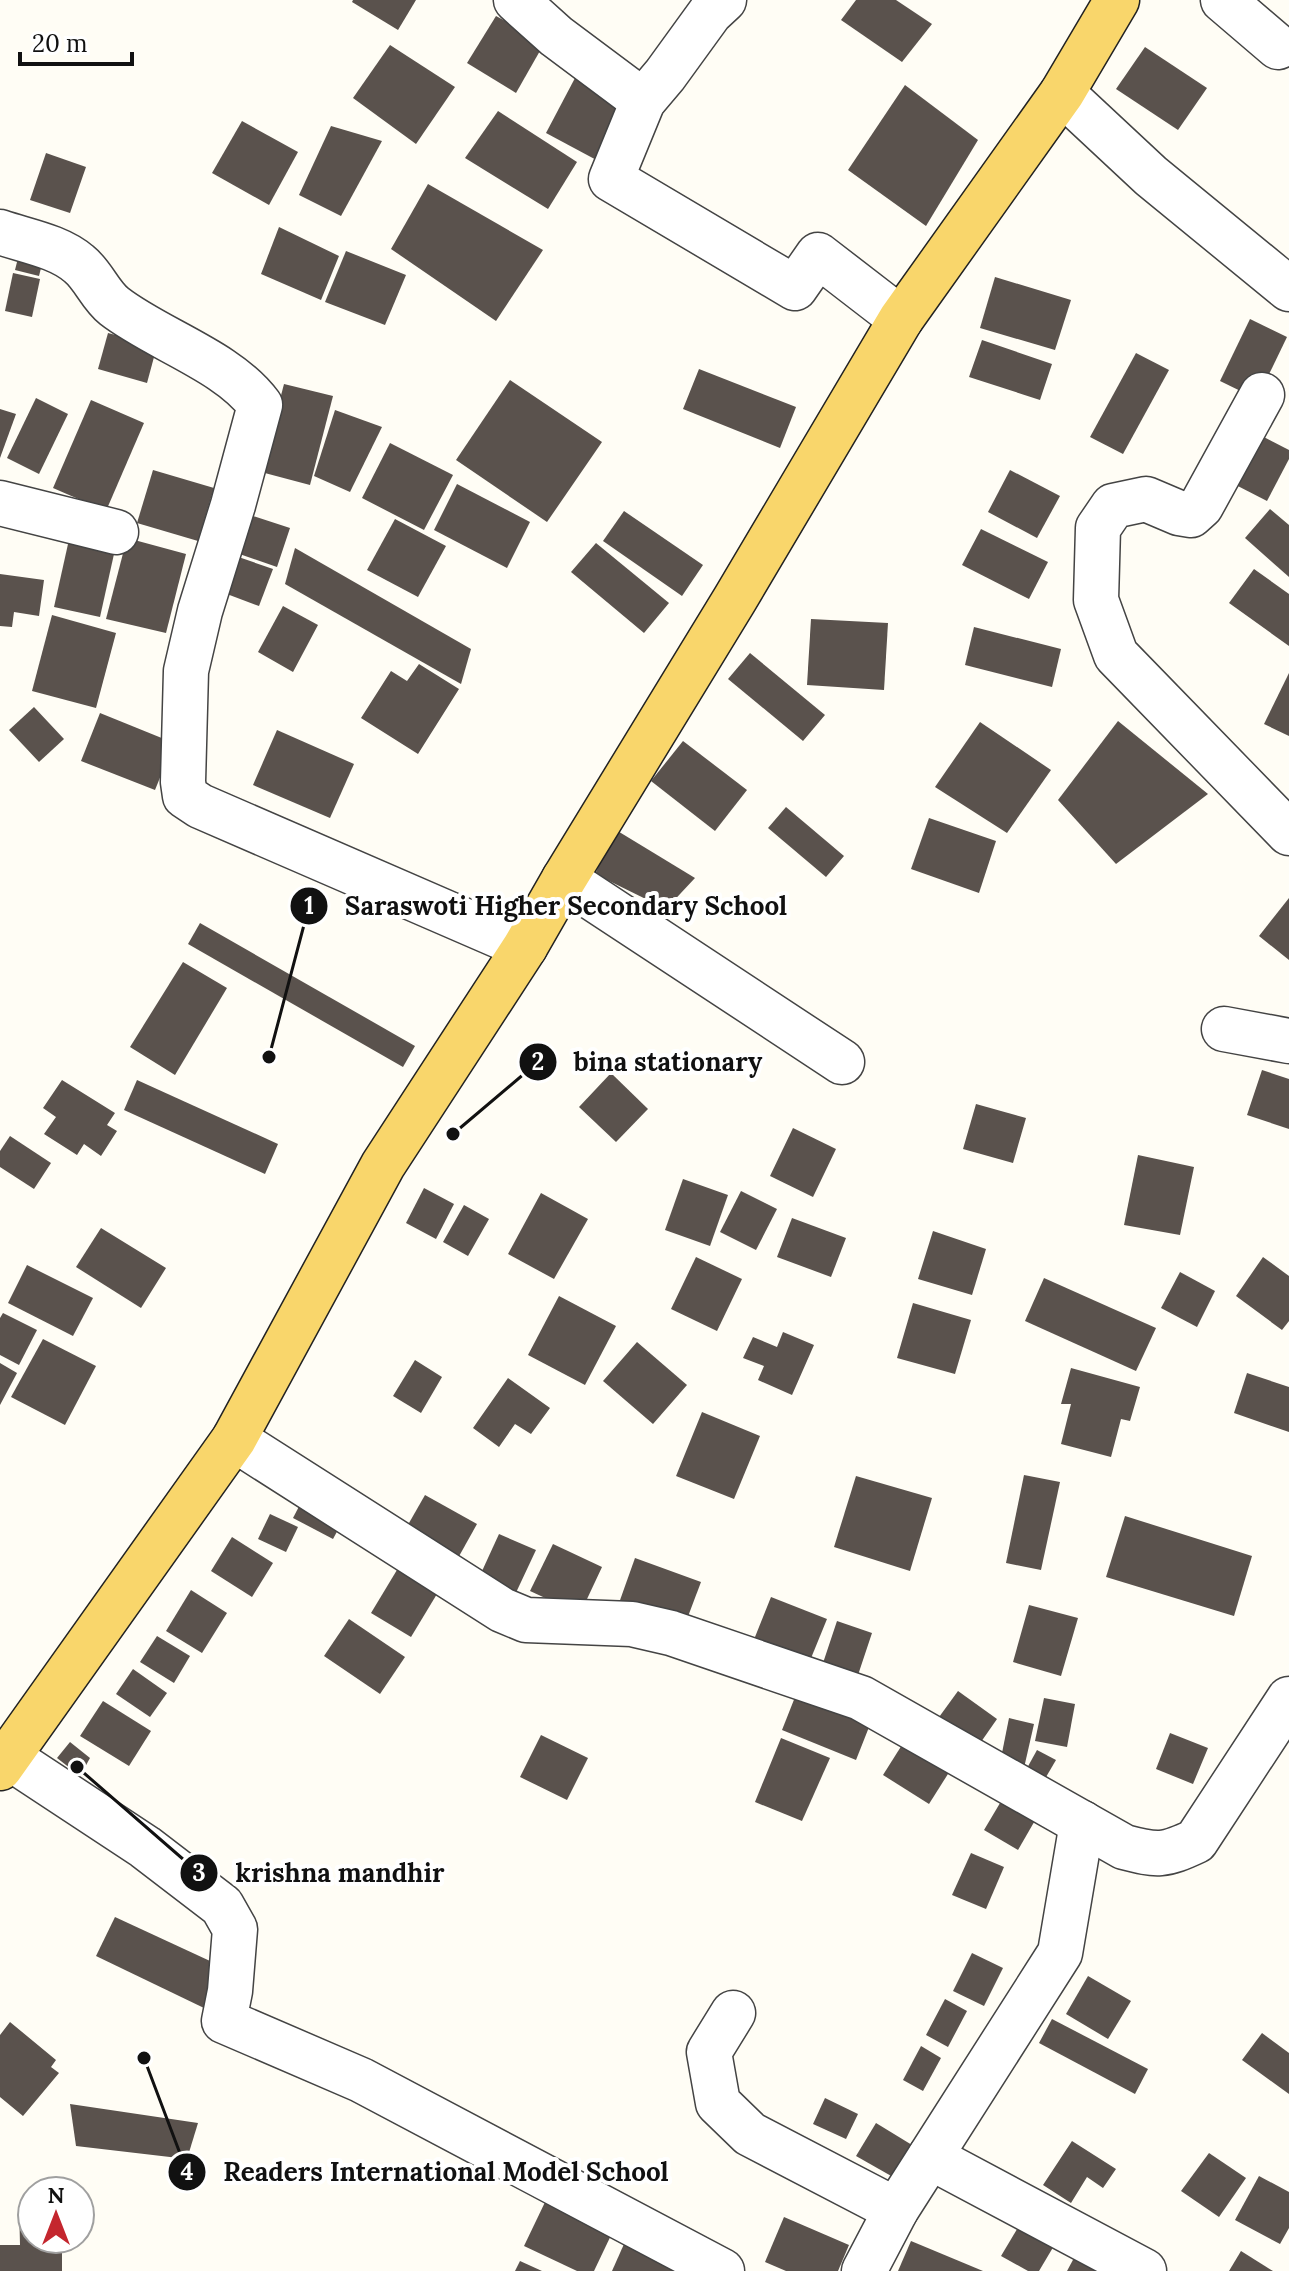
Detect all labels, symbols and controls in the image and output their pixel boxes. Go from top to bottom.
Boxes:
scale bar [20,16,132,66]
text: 20 m [32,28,88,59]
callout: Saraswoti Higher Secondary School [289,881,804,931]
text: Saraswoti Higher Secondary School [345,889,787,922]
text: 1 [304,890,314,921]
callout: bina stationary [518,1037,778,1087]
text: bina stationary [573,1045,763,1078]
text: 2 [532,1046,544,1077]
callout: krishna mandhir [179,1848,460,1898]
text: krishna mandhir [236,1856,445,1889]
text: 3 [192,1857,206,1888]
callout: Readers International Model School [167,2147,685,2197]
text: Readers International Model School [223,2155,669,2188]
text: 4 [180,2156,194,2187]
north arrow [16,2175,96,2255]
text: N [47,2181,65,2209]

